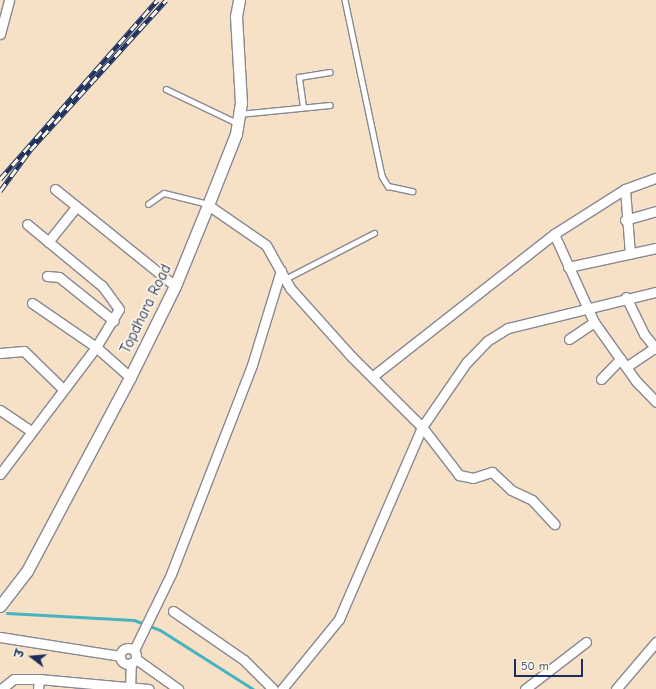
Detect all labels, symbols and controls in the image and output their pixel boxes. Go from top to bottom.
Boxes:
street label: Topdhara Road [117,262,175,356]
north arrow [12,637,52,677]
text: उ [13,648,27,659]
scale bar [516,651,585,677]
text: 50 m [521,659,549,673]

